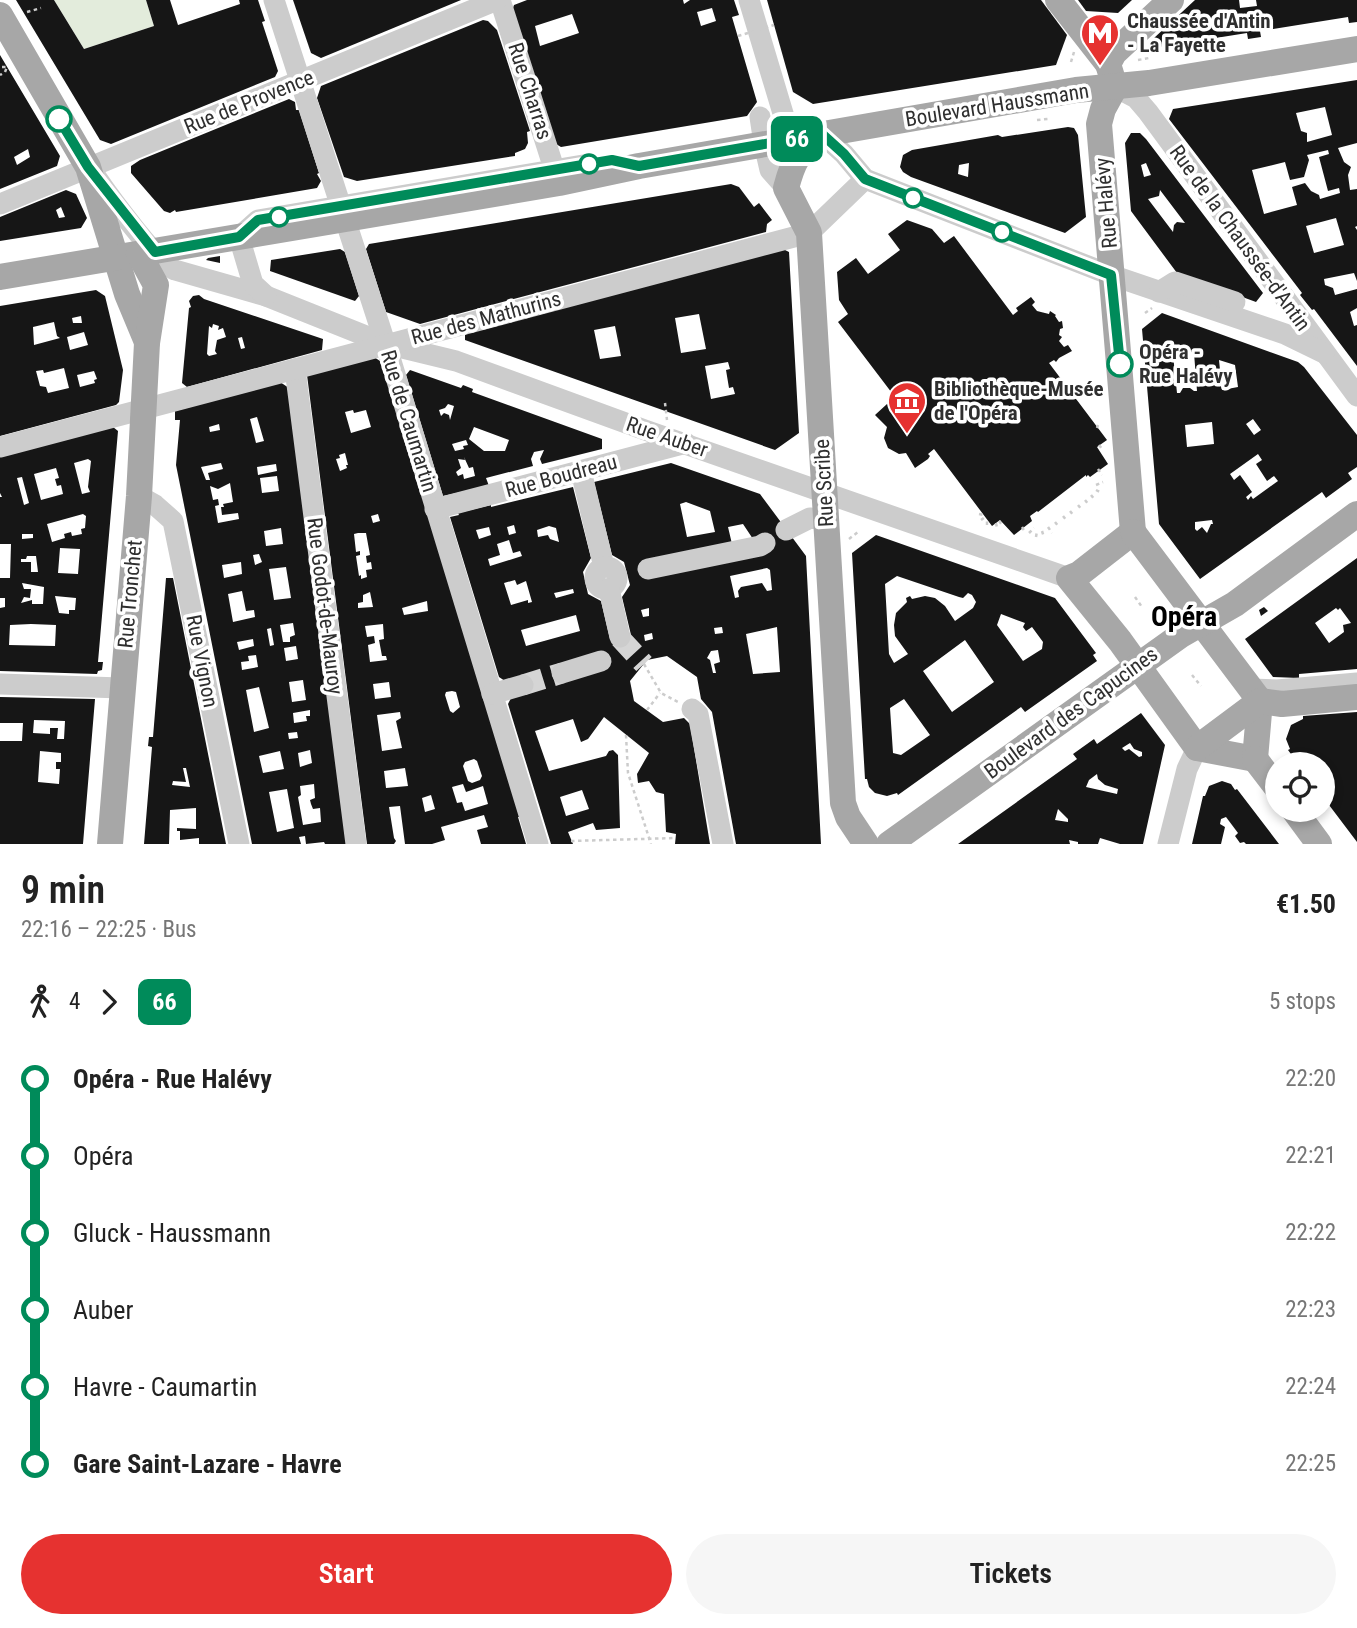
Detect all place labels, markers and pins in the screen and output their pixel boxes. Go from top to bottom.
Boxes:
place label: Chaussée d'Antin - La Fayette [1127,9,1271,57]
metro station icon: Chaussée d'Antin - La Fayette [1079,12,1121,67]
unlabelled marker [46,106,72,132]
unlabelled marker [579,154,599,174]
unlabelled marker [903,188,923,208]
unlabelled marker [269,207,289,227]
unlabelled marker [992,222,1012,242]
place label: Opéra - Rue Halévy [1139,340,1233,388]
marker: Opéra - Rue Halévy [1107,351,1133,377]
place label: Bibliothèque-Musée de l'Opéra [934,377,1104,425]
museum icon: Bibliothèque-Musée de l'Opéra [886,380,928,435]

